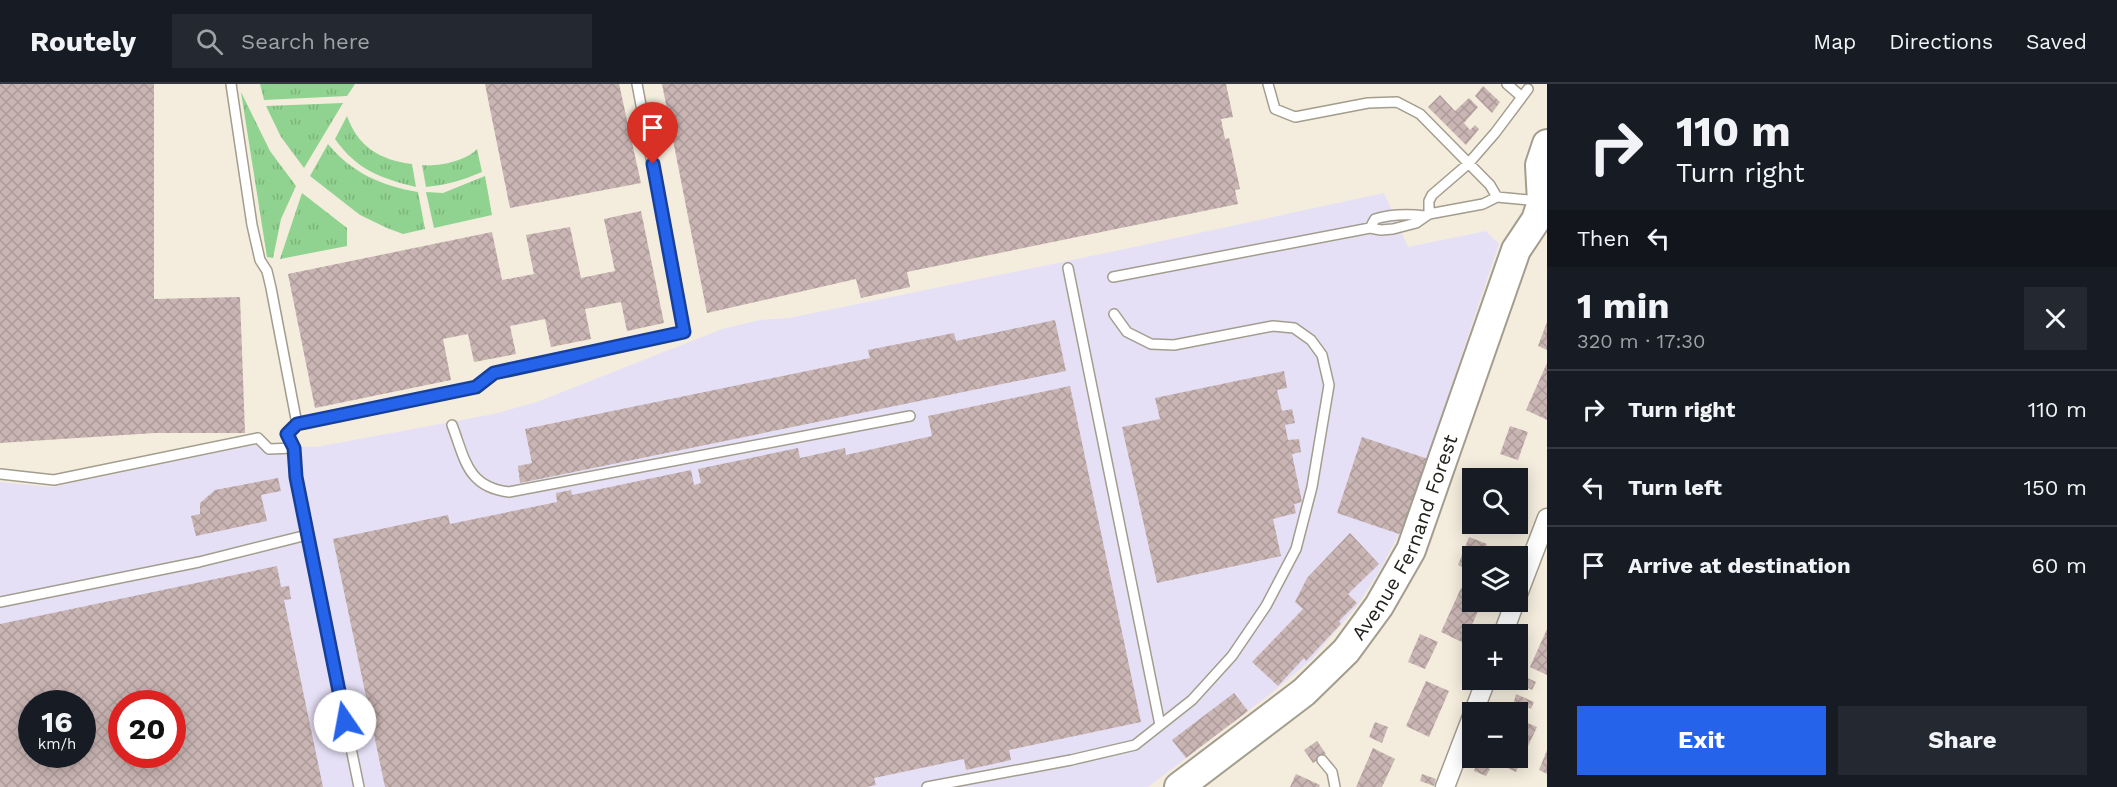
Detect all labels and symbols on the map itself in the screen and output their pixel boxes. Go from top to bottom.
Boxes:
pin [627,102,678,164]
street label: Avenue Fernand Forest [1346,431,1463,645]
position arrow [313,689,377,753]
speed limit sign: 20 [108,690,186,768]

